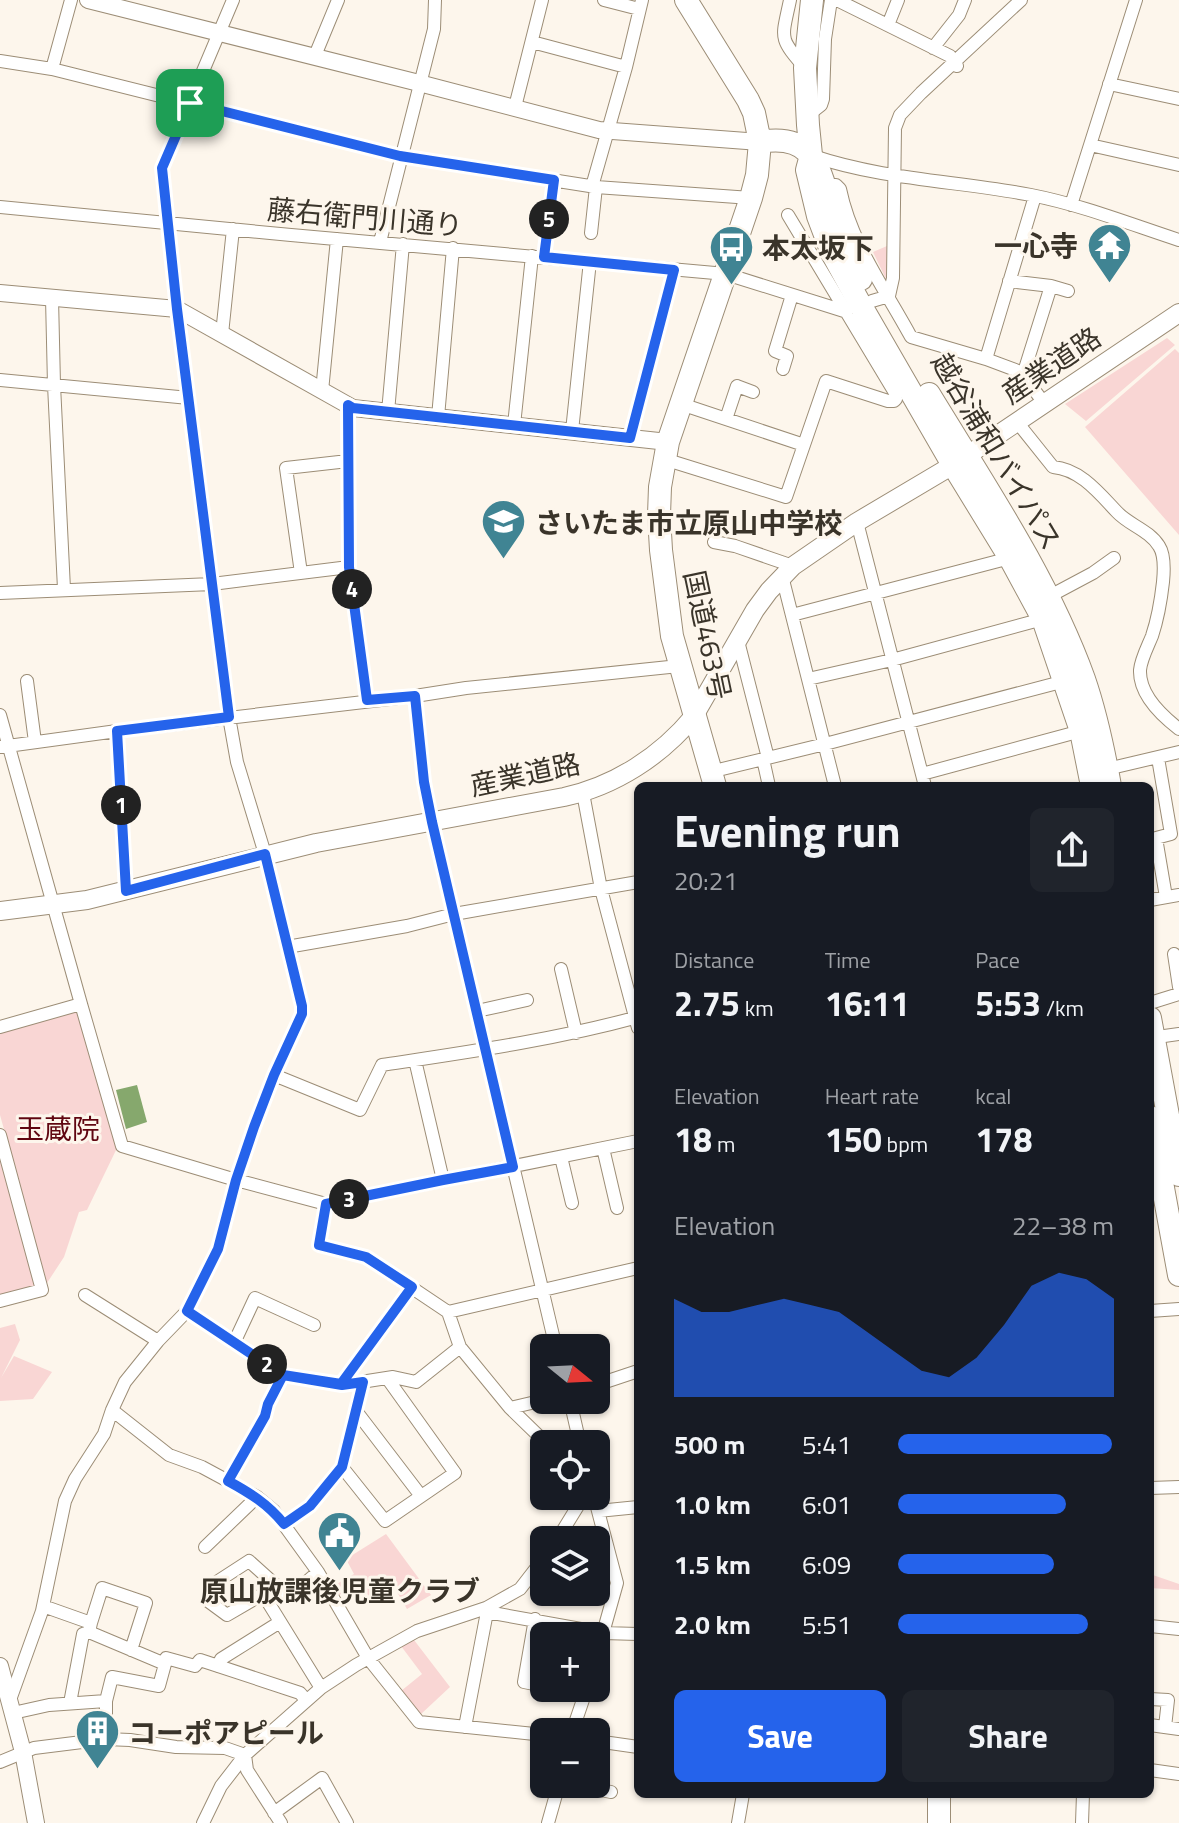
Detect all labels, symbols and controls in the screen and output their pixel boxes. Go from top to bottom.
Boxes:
pin [156,69,224,137]
icon: arrive [168,81,212,125]
street label: 藤右衛門川通り [265,187,465,247]
pin: 5 [529,199,569,239]
text: 5 [543,202,555,236]
temple icon: 一心寺 [1085,221,1133,284]
bus stop icon: 本太坂下 [707,223,755,286]
place label: 一心寺 [994,224,1078,267]
place label: 本太坂下 [762,226,874,269]
street label: 産業道路 [993,316,1109,414]
street label: 越谷浦和バイパス [921,344,1073,558]
school or university icon: さいたま市立原山中学校 [480,498,528,561]
place label: さいたま市立原山中学校 [535,501,842,544]
street label: 国道463号 [673,566,743,704]
pin: 4 [332,569,372,609]
text: 4 [346,572,358,606]
street label: 産業道路 [466,741,584,807]
pin: 1 [101,785,141,825]
text: 1 [115,788,127,822]
text: Evening run [674,797,901,864]
button: share [1030,808,1114,892]
text: 20:21 [674,861,738,900]
text: Distance [674,943,754,977]
text: Time [825,943,871,977]
text: Pace [975,943,1020,977]
text: 2.75 [674,977,740,1029]
text: 16:11 [825,977,910,1029]
text: 5:53 [975,977,1041,1029]
text: km [740,991,774,1025]
text: /km [1041,991,1084,1025]
text: Elevation [674,1079,760,1113]
text: Heart rate [825,1079,919,1113]
text: kcal [975,1079,1011,1113]
park label: 玉蔵院 [16,1107,100,1150]
text: 18 [674,1113,712,1165]
text: 150 [825,1113,882,1165]
text: 178 [975,1113,1032,1165]
text: m [712,1127,735,1161]
text: bpm [882,1127,928,1161]
pin: 3 [329,1179,369,1219]
text: 3 [343,1182,355,1216]
text: Elevation [674,1206,775,1245]
text: 22–38 m [1012,1206,1114,1245]
north arrow [530,1334,610,1414]
map controls [530,1334,610,1798]
pin: 2 [247,1344,287,1384]
text: 2 [261,1347,273,1381]
text: 500 m [674,1425,745,1464]
text: 5:41 [802,1425,851,1464]
button: locate [530,1430,610,1510]
text: 1.0 km [674,1485,751,1524]
text: 6:01 [802,1485,851,1524]
public building icon: 原山放課後児童クラブ [316,1509,364,1572]
button: layers [530,1526,610,1606]
text: 1.5 km [674,1545,751,1584]
text: 6:09 [802,1545,851,1584]
place label: 原山放課後児童クラブ [200,1569,480,1612]
text: 2.0 km [674,1605,751,1644]
text: 5:51 [802,1605,851,1644]
button: + [530,1622,610,1702]
button: Save [674,1690,886,1782]
button: Share [902,1690,1114,1782]
building icon: コーポアピール [73,1708,121,1771]
place label: コーポアピール [128,1711,324,1754]
button: − [530,1718,610,1798]

